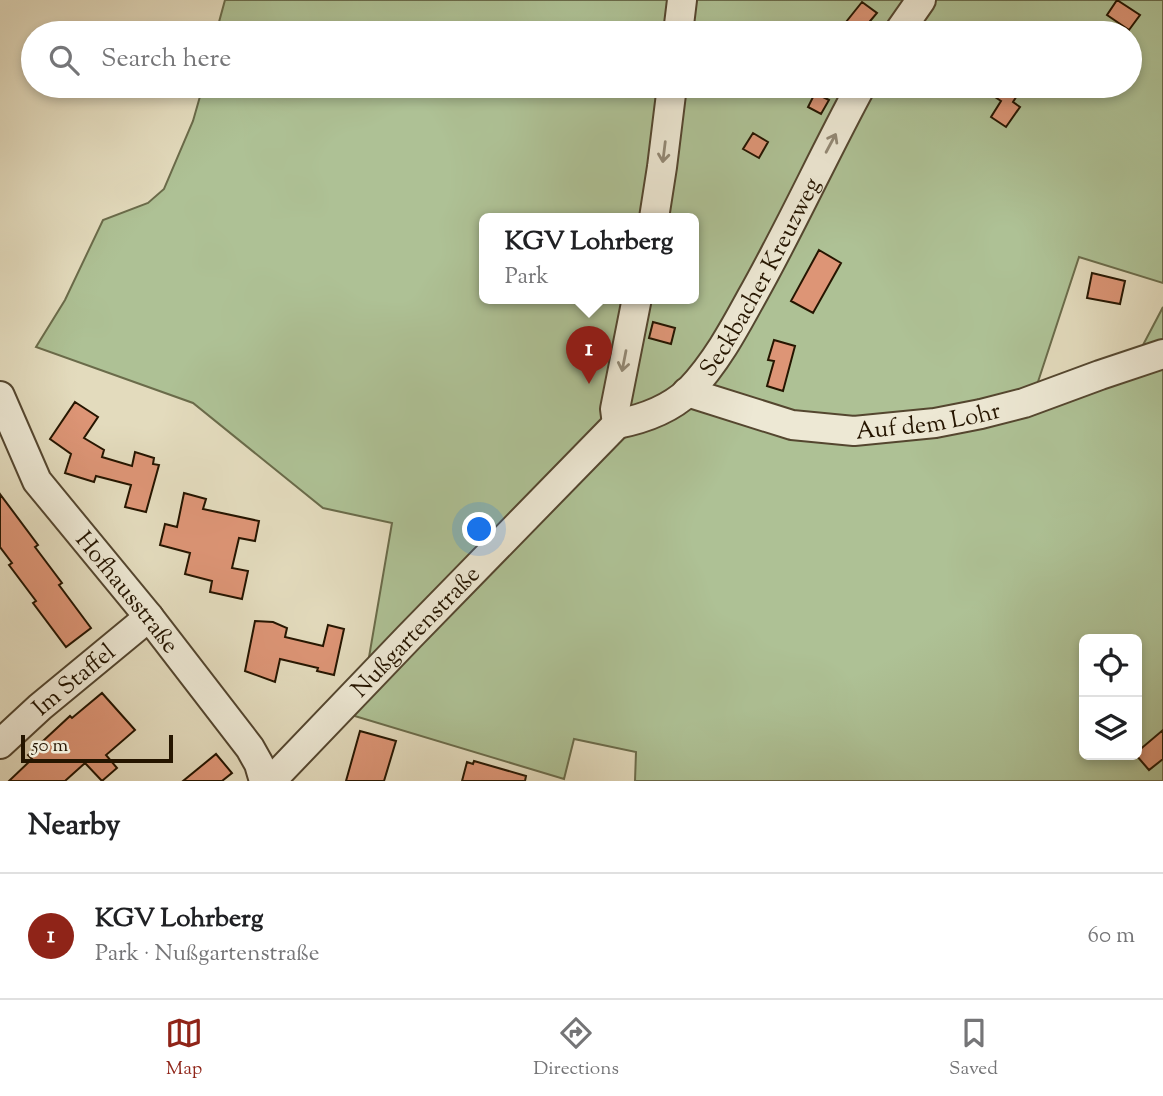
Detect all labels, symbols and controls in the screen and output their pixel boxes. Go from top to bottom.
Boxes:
search box [21,21,1142,98]
icon: search [45,41,83,79]
text: Search here [101,41,231,78]
one-way arrow [824,133,838,153]
one-way arrow [658,140,671,163]
street label: Seckbacher Kreuzweg [692,172,830,385]
popup [479,213,699,304]
text: KGV Lohrberg [505,224,673,261]
text: Park [505,261,549,294]
pin: 1 [566,326,612,384]
one-way arrow [617,349,631,372]
street label: Auf dem Lohr [854,395,1004,450]
your location [462,512,496,546]
street label: Hofhausstraße [66,525,186,661]
street label: Nußgartenstraße [345,559,489,706]
map controls [1079,634,1142,760]
button: locate [1079,634,1142,697]
street label: Im Staffel [26,636,124,725]
button: layers [1079,697,1142,760]
scale bar [21,732,173,764]
text: 50 m [32,733,68,760]
text: Nearby [28,805,120,848]
text: KGV Lohrberg [95,901,264,938]
text: 1 [47,920,55,953]
text: 60 m [1087,920,1135,953]
text: Park · Nußgartenstraße [95,938,319,971]
tab: Map [165,1014,203,1083]
tab: Directions [533,1014,619,1083]
tab: Saved [949,1014,998,1083]

